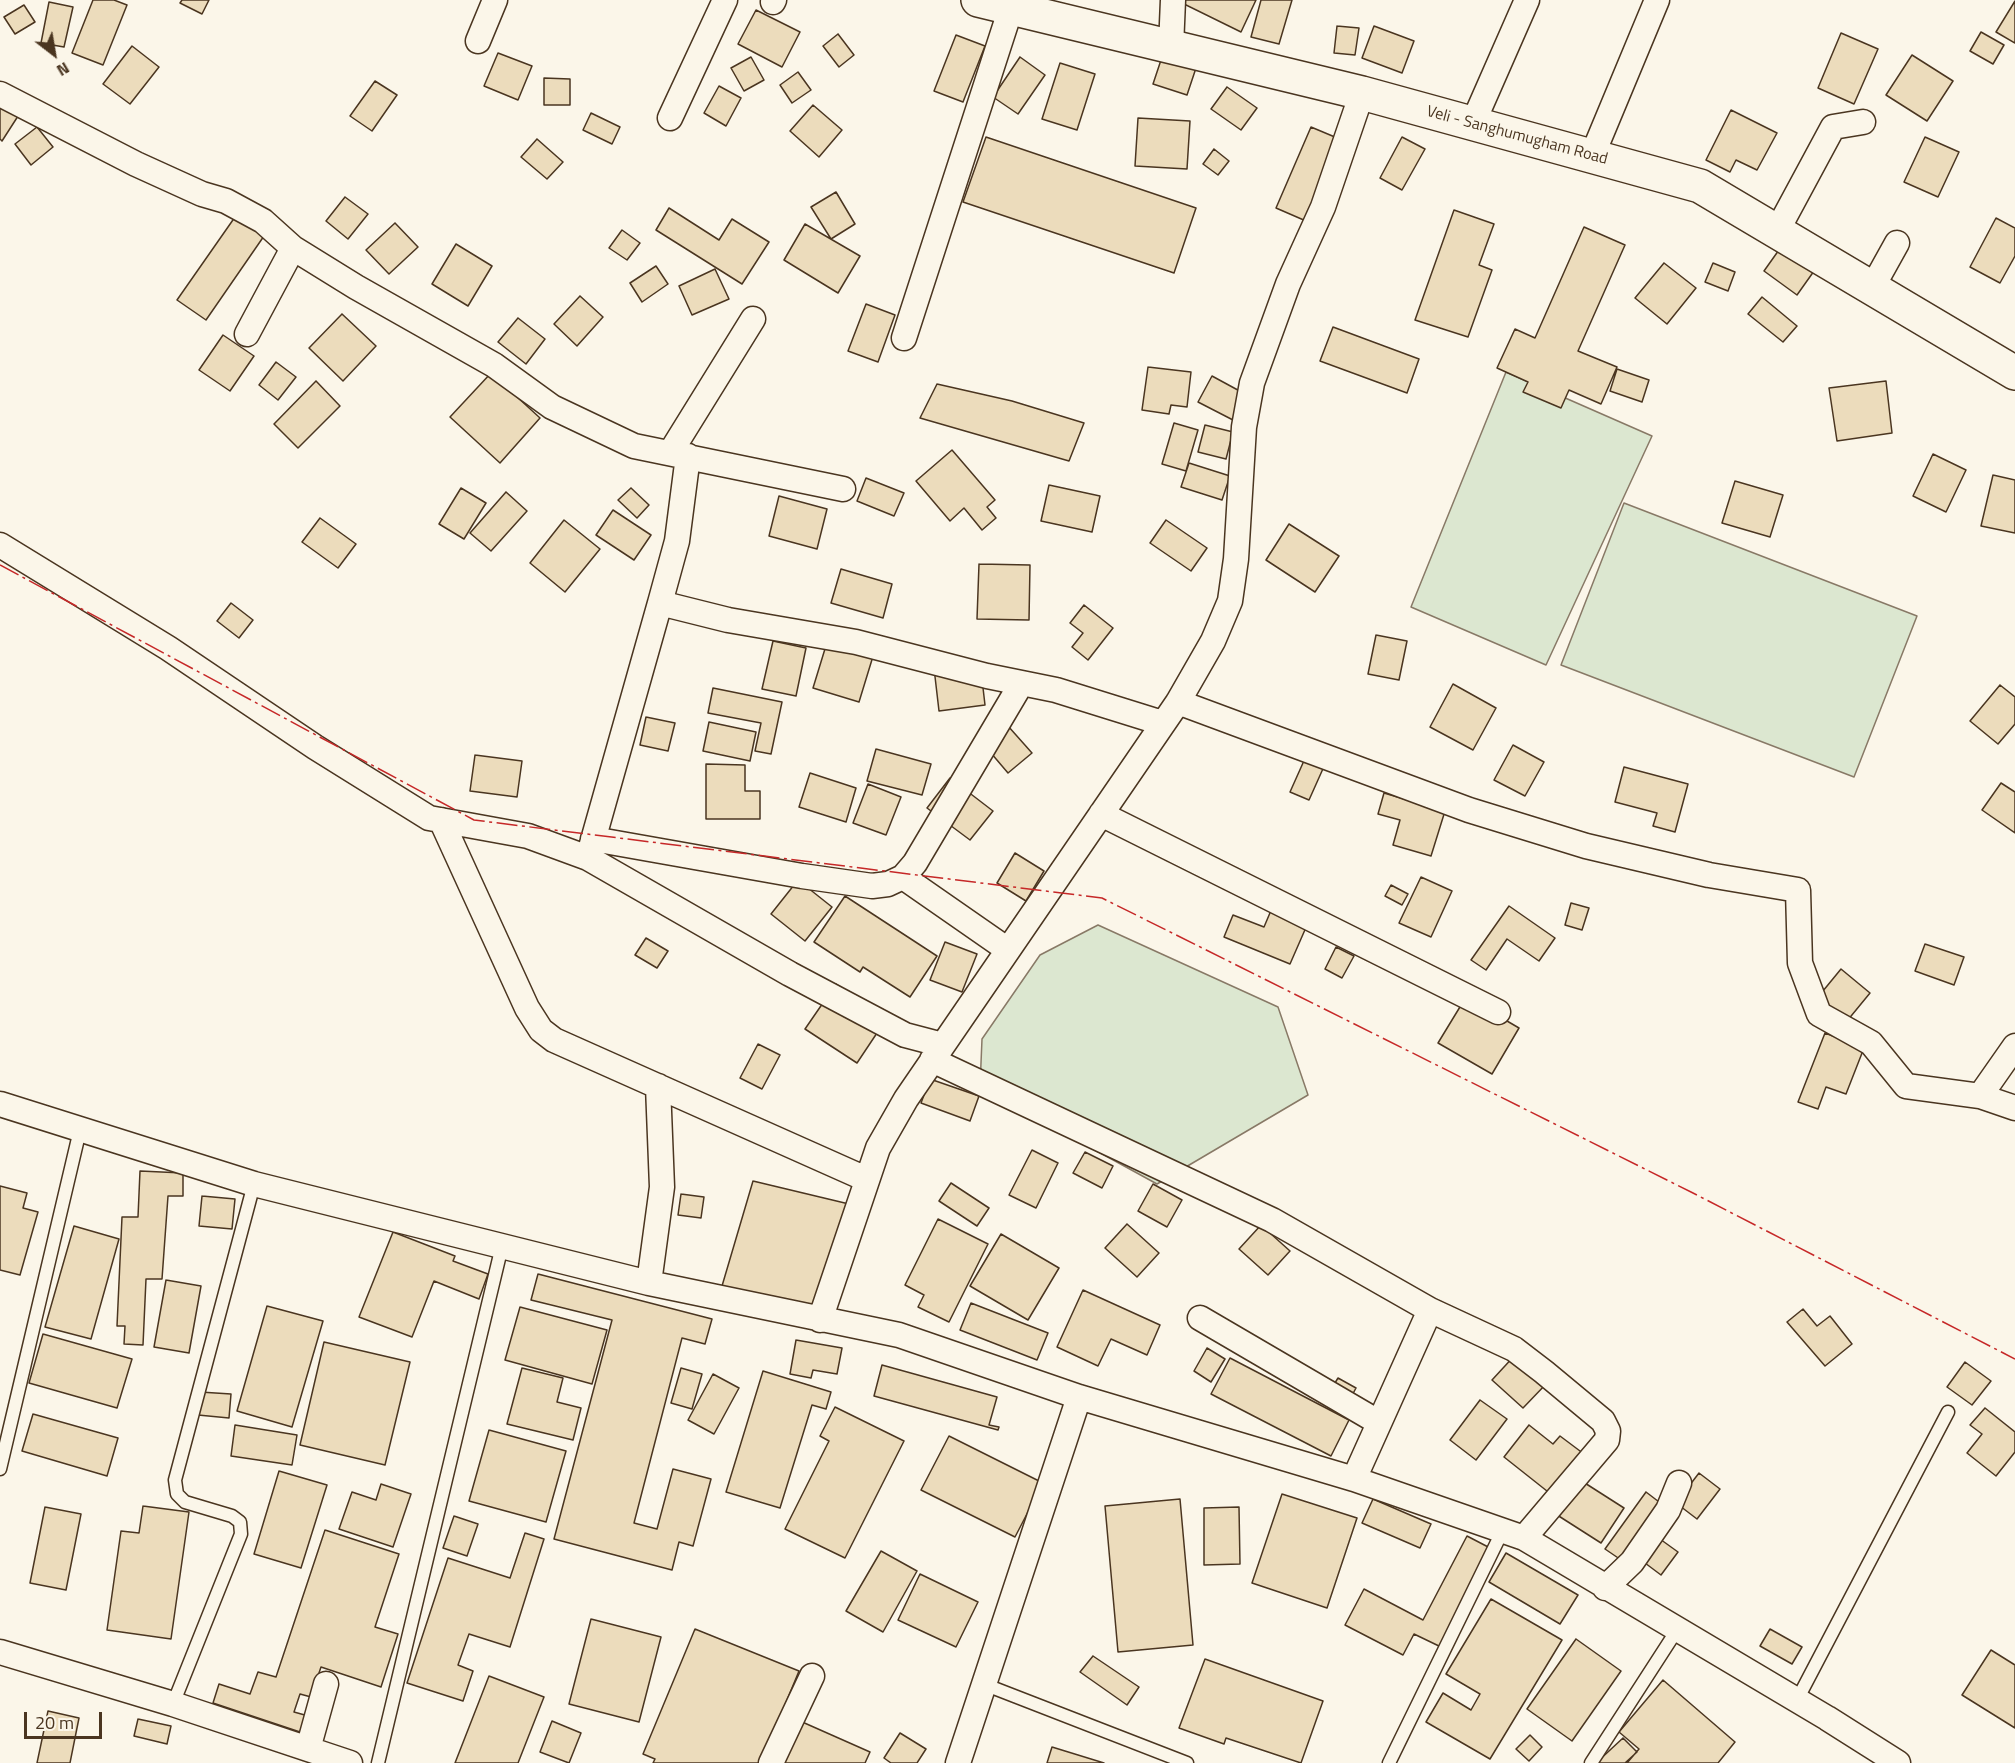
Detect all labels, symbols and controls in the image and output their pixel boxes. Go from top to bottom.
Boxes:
north arrow [24,24,84,84]
text: N [52,56,74,83]
street label: Veli - Sanghumugham Road [1424,103,1610,169]
scale bar [27,1700,105,1738]
text: 20 m [35,1709,74,1736]

